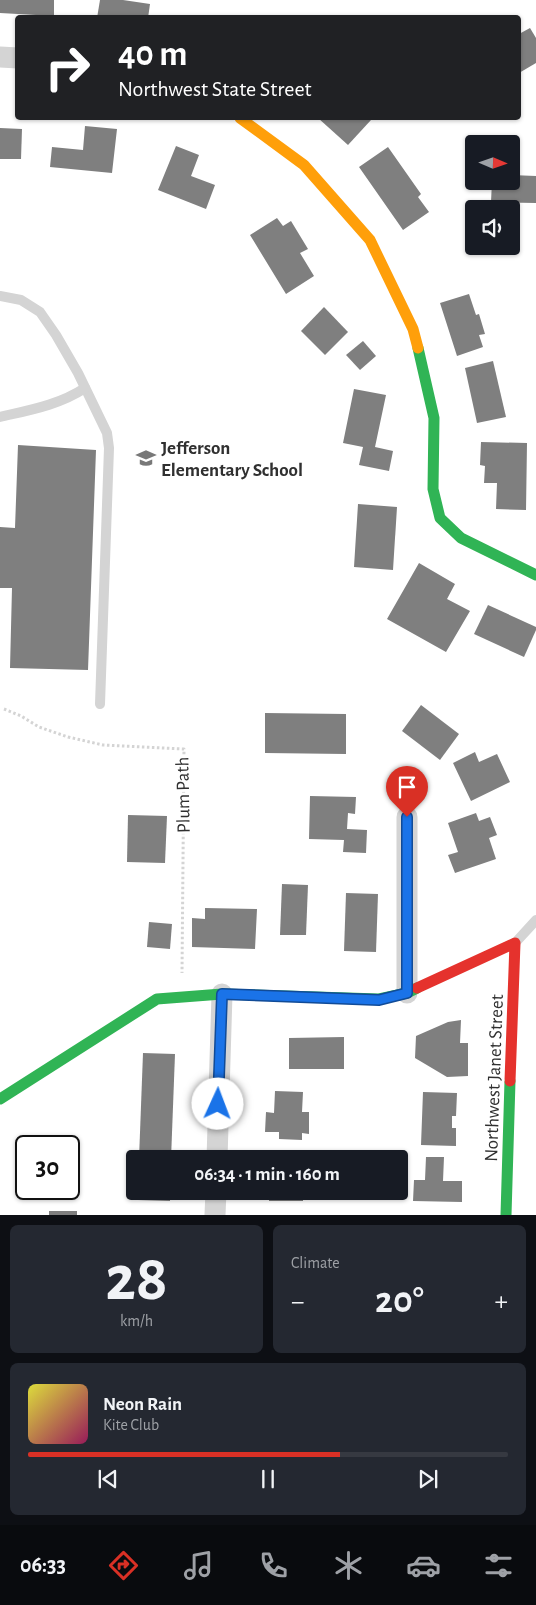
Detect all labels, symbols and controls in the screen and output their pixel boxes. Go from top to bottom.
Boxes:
icon: right [35,35,100,100]
text: 40 m [118,37,187,72]
text: Northwest State Street [118,78,312,100]
north arrow [465,135,520,190]
map controls [465,135,520,255]
button: sound [465,200,520,255]
place label: Jefferson Elementary School [161,439,303,480]
school or university icon: Jefferson Elementary School [135,447,157,469]
street label: Plum Path [173,757,194,833]
pin [386,766,428,817]
icon: arrive [393,773,421,801]
street label: Northwest Janet Street [482,994,507,1162]
position arrow [191,1077,243,1129]
speed limit sign: 30 [15,1135,80,1200]
text: 06:34 · 1 min · 160 m [194,1165,340,1184]
text: 28 [105,1247,168,1312]
text: Climate [291,1255,340,1271]
text: 20° [375,1282,424,1320]
text: − [291,1288,304,1316]
text: + [495,1288,508,1316]
text: km/h [120,1313,153,1329]
text: Neon Rain [103,1395,182,1414]
text: Kite Club [103,1417,159,1433]
icon: previous [94,1465,122,1493]
icon: pause [254,1465,282,1493]
icon: next [414,1465,442,1493]
icon: directions [106,1548,141,1583]
icon: music [181,1548,216,1583]
icon: phone [256,1548,291,1583]
icon: climate [331,1548,366,1583]
icon: car [406,1548,441,1583]
icon: filters [481,1548,516,1583]
text: 06:33 [20,1554,66,1576]

